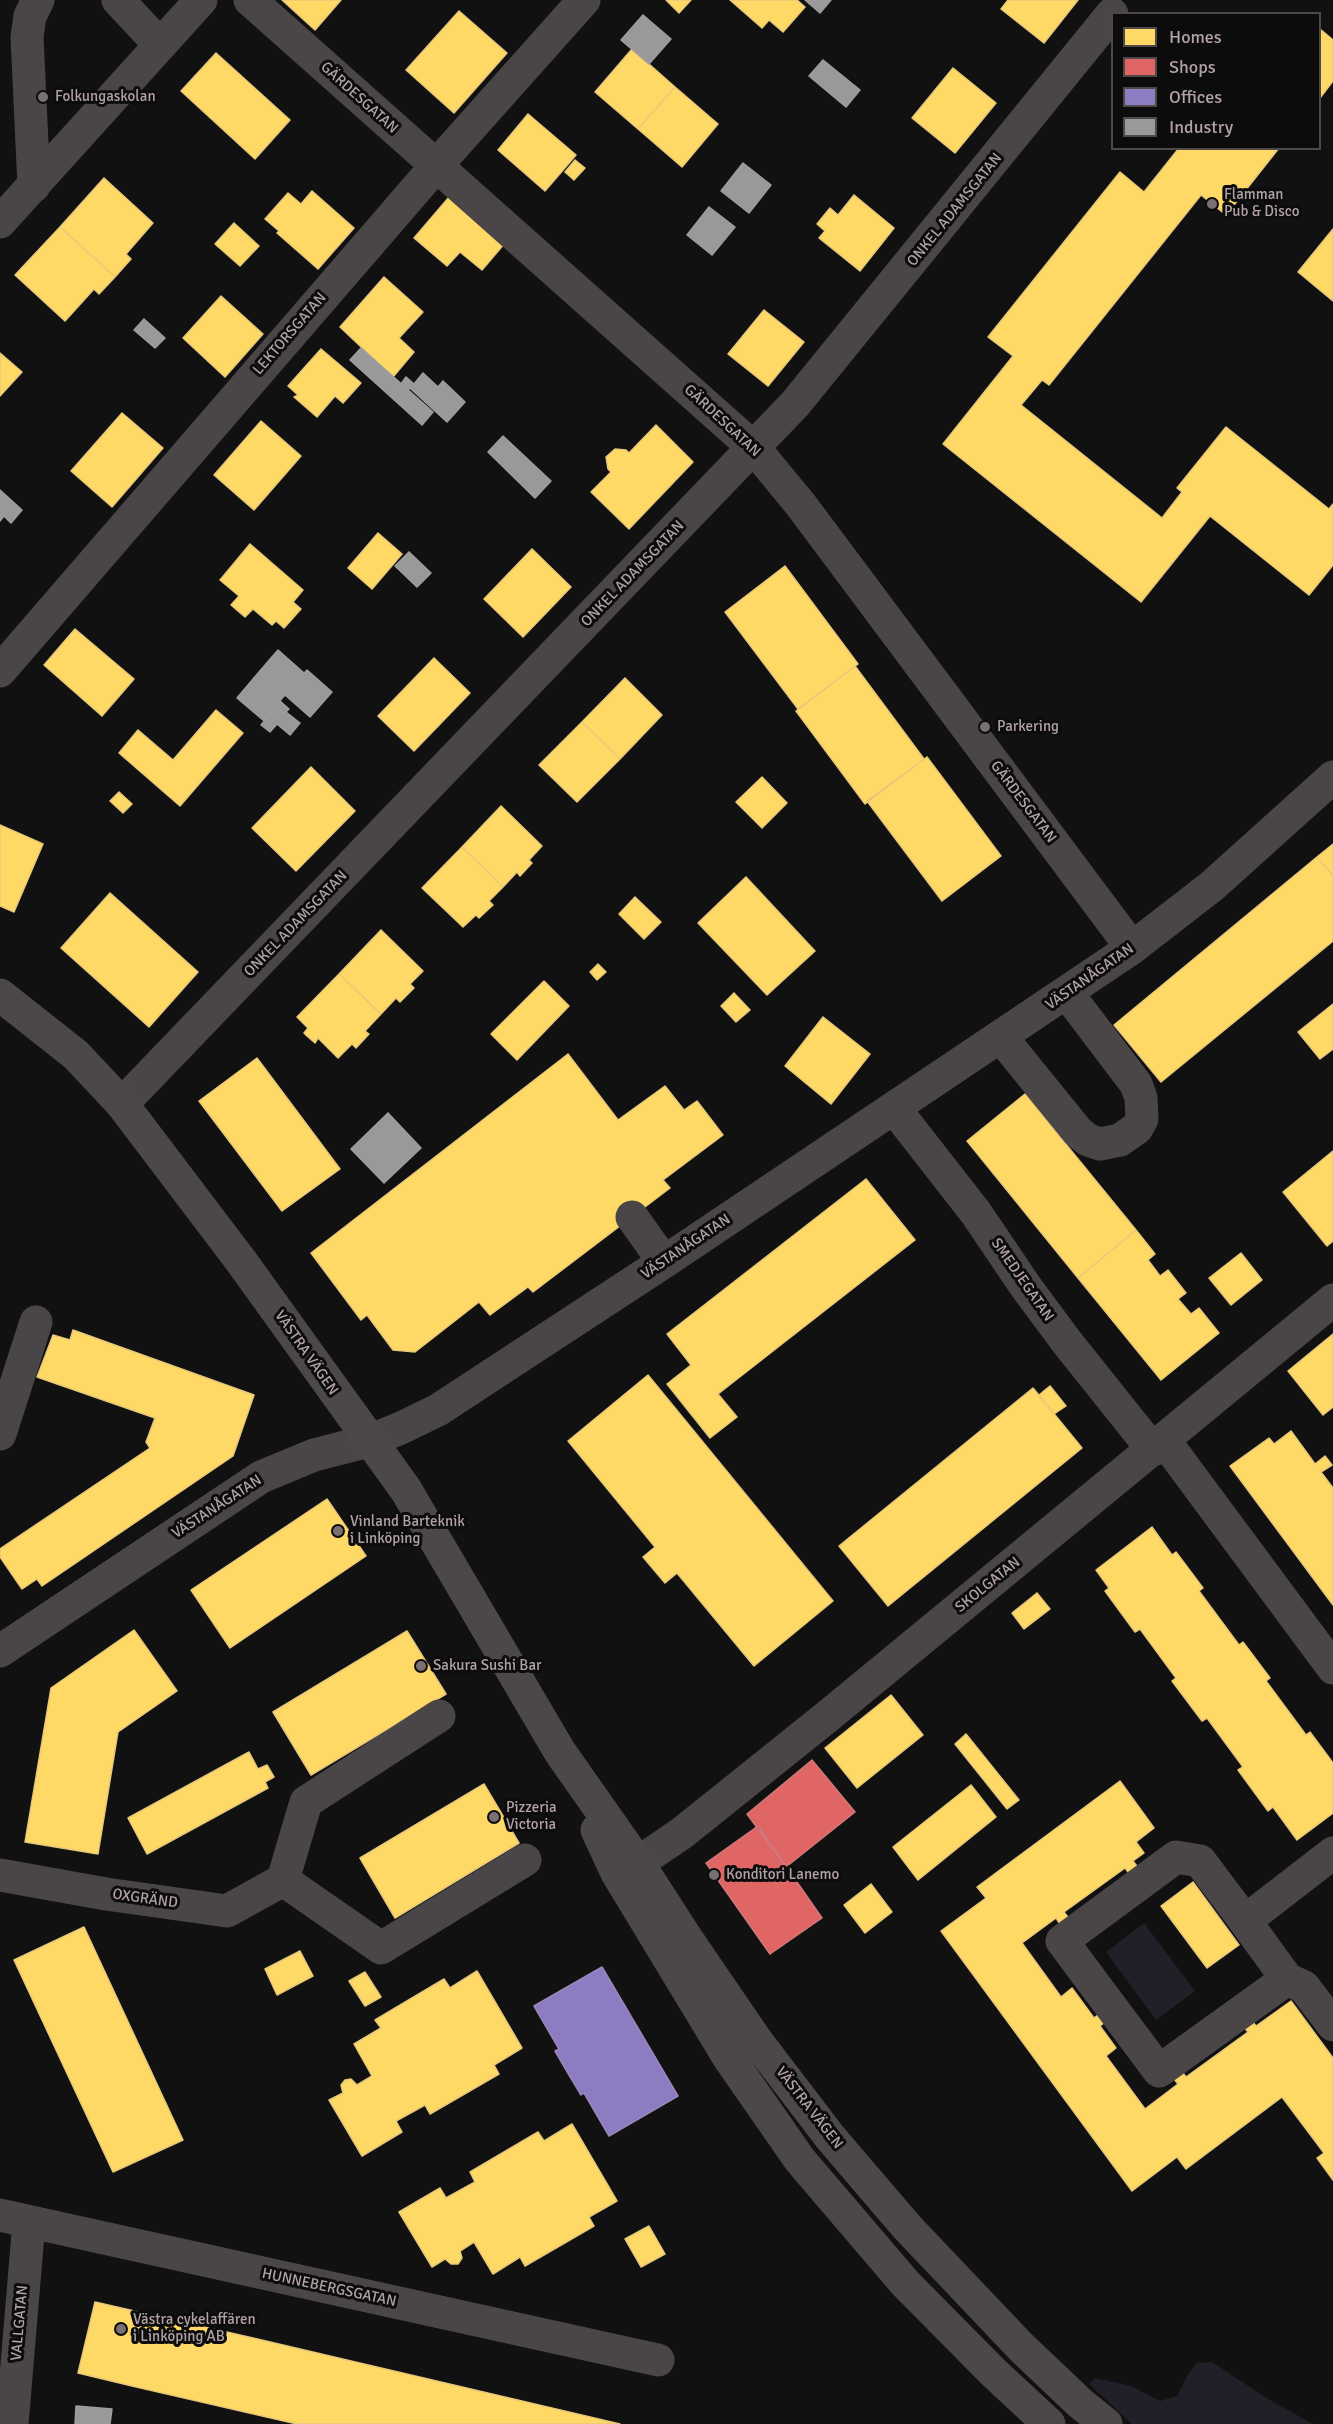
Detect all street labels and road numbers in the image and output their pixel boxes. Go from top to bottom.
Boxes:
street label: GÄRDESGATAN [317,59,401,137]
street label: ONKEL ADAMSGATAN [904,150,1006,270]
street label: LEKTORSGATAN [249,289,331,379]
street label: GÄRDESGATAN [680,381,764,461]
street label: ONKEL ADAMSGATAN [578,517,688,631]
street label: GÄRDESGATAN [986,757,1060,847]
street label: ONKEL ADAMSGATAN [241,867,351,981]
street label: VÄSTANÅGATAN [1042,940,1138,1014]
street label: VÄSTANÅGATAN [638,1211,734,1283]
street label: SMEDJEGATAN [987,1235,1057,1325]
street label: VÄSTRA VÄGEN [270,1307,342,1399]
street label: VÄSTANÅGATAN [169,1471,265,1543]
street label: SKOLGATAN [952,1553,1024,1617]
street label: OXGRÄND [111,1886,179,1912]
street label: VÄSTRA VÄGEN [771,2063,847,2153]
street label: HUNNEBERGSGATAN [260,2265,398,2311]
street label: VALLGATAN [8,2284,32,2362]

